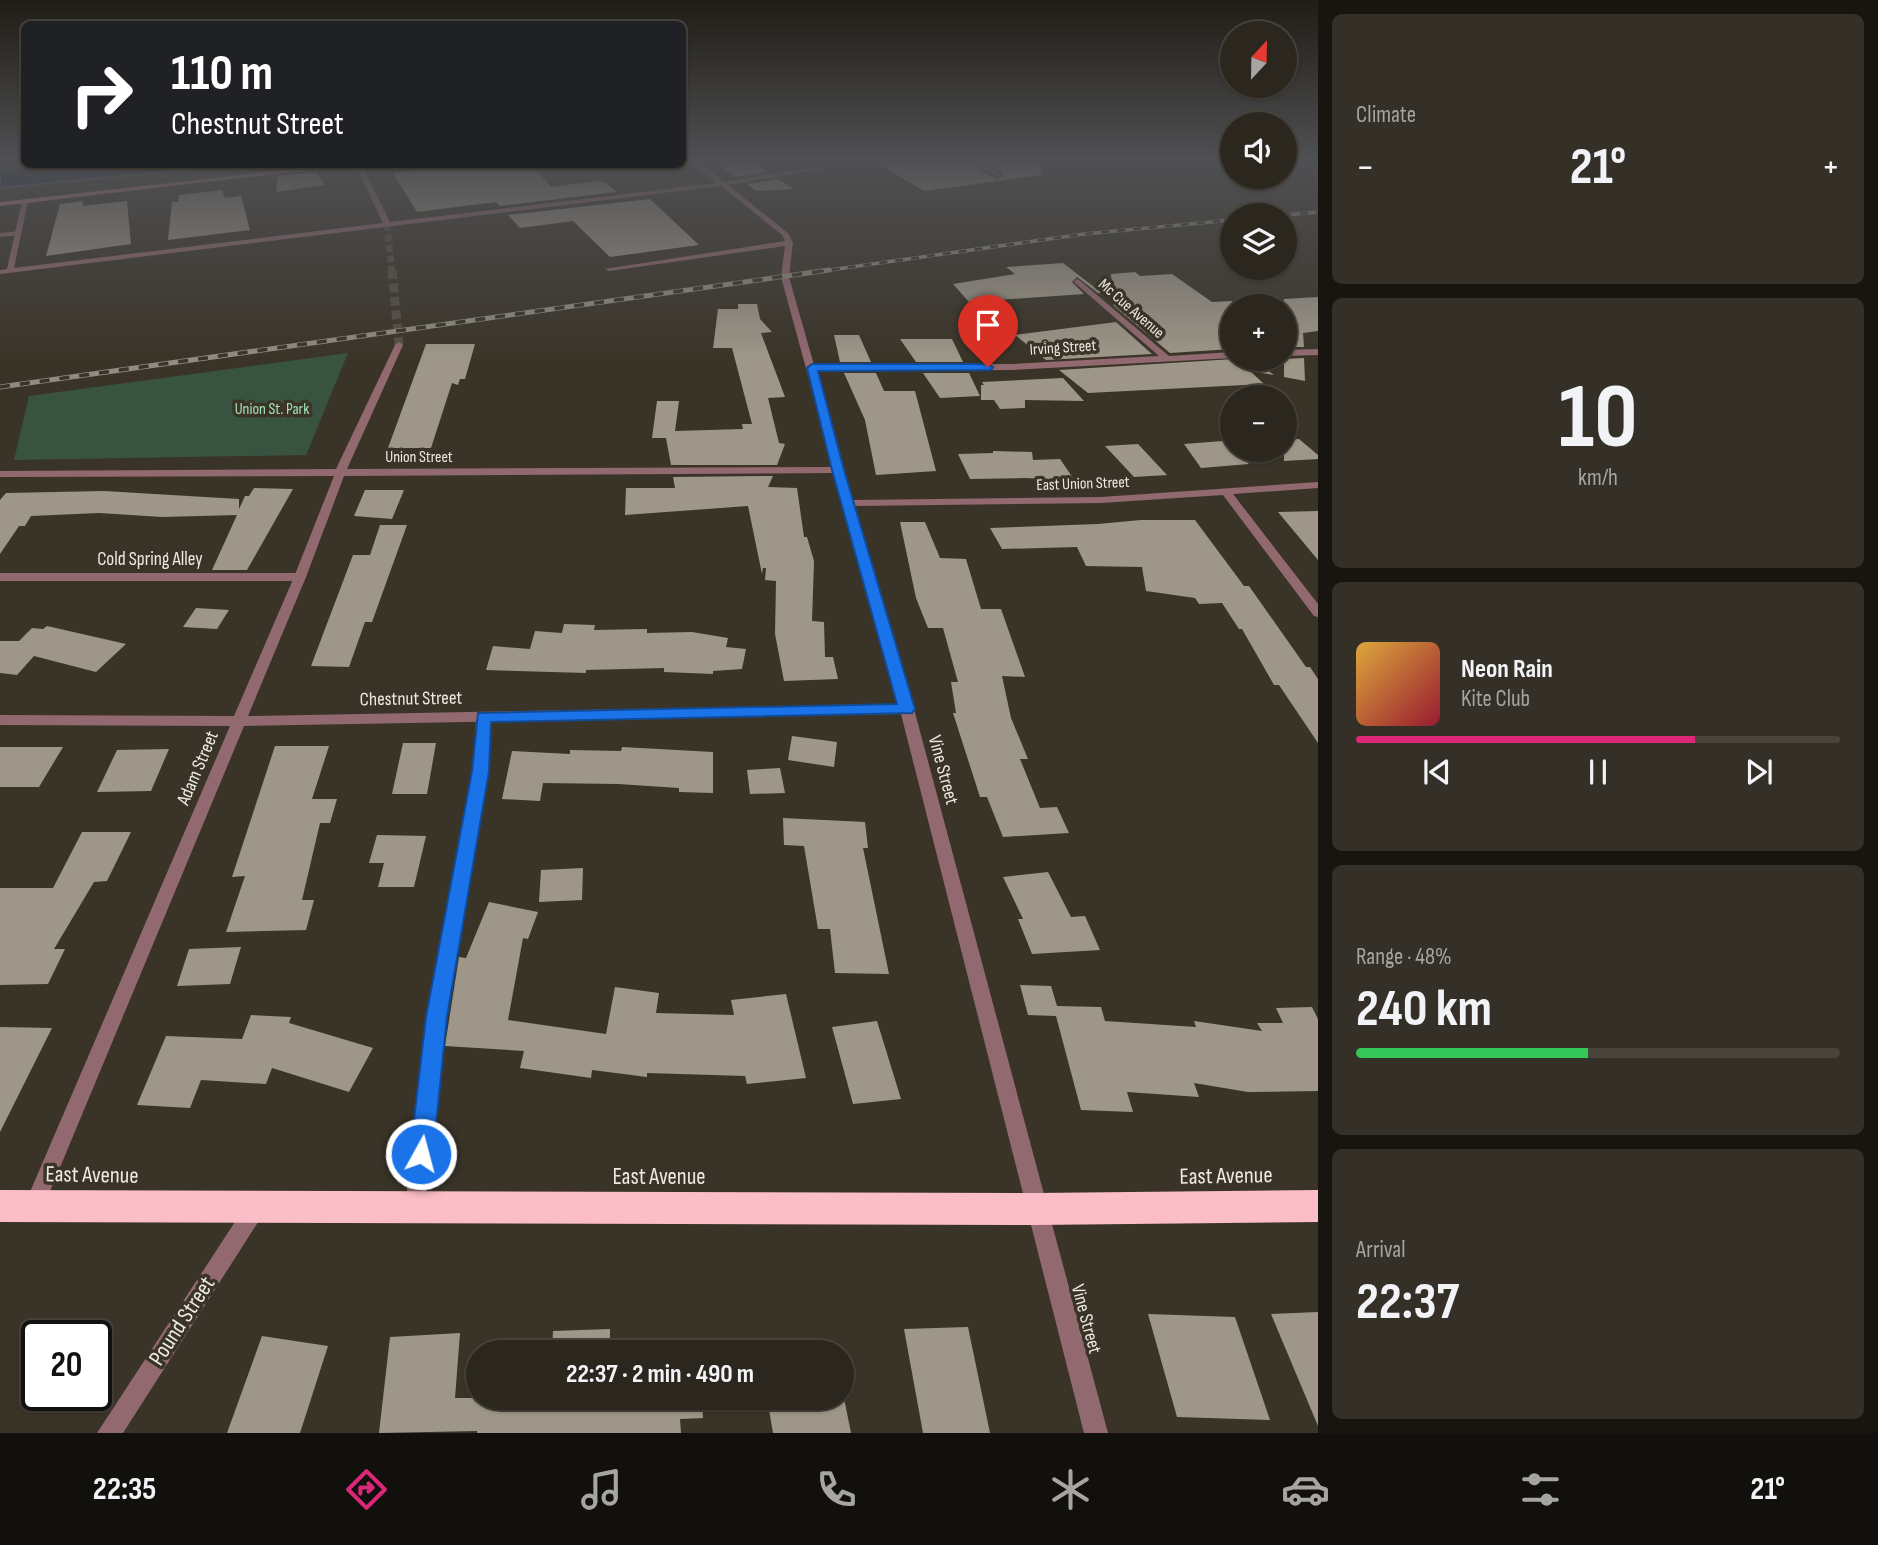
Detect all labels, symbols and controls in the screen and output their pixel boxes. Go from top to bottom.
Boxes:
north arrow [1220,21,1297,98]
map controls [1220,21,1297,462]
text: 110 m [171,45,273,104]
icon: right [56,49,147,140]
text: Climate [1356,101,1416,129]
text: Chestnut Street [171,105,344,144]
button: sound [1220,112,1297,189]
text: 21° [1570,136,1626,199]
text: − [1356,145,1375,190]
text: + [1821,145,1840,190]
button: layers [1220,203,1297,280]
street label: Mc Cue Avenue [1094,275,1168,343]
button: + [1220,294,1297,371]
pin [958,295,1018,367]
icon: arrive [969,306,1007,344]
street label: Irving Street [1029,336,1097,360]
text: 10 [1559,364,1638,473]
button: − [1220,385,1297,462]
park label: Union St. Park [235,400,309,419]
street label: Union Street [385,448,453,467]
text: km/h [1578,464,1618,492]
street label: East Union Street [1036,473,1130,495]
street label: Cold Spring Alley [97,548,203,571]
text: Neon Rain [1461,654,1553,685]
text: Kite Club [1461,685,1530,713]
street label: Chestnut Street [360,687,463,711]
street label: Adam Street [172,727,224,810]
street label: Vine Street [923,733,963,807]
icon: previous [1418,753,1456,791]
icon: pause [1579,753,1617,791]
icon: next [1740,753,1778,791]
text: Range · 48% [1356,943,1452,971]
text: 240 km [1356,978,1492,1041]
position arrow [384,1117,458,1191]
street label: East Avenue [45,1160,139,1190]
street label: East Avenue [1179,1161,1273,1191]
street label: East Avenue [612,1163,706,1191]
text: Arrival [1356,1236,1405,1264]
street label: Pound Street [143,1271,221,1371]
text: 22:37 [1356,1271,1459,1334]
street label: Vine Street [1066,1282,1106,1356]
speed limit sign: 20 [21,1320,112,1411]
text: 22:37 · 2 min · 490 m [566,1359,754,1390]
icon: directions [342,1465,391,1514]
icon: music [577,1465,626,1514]
icon: phone [812,1465,861,1514]
icon: climate [1046,1465,1095,1514]
icon: car [1281,1465,1330,1514]
icon: filters [1516,1465,1565,1514]
text: 22:35 [93,1470,156,1509]
text: 21° [1750,1470,1785,1509]

